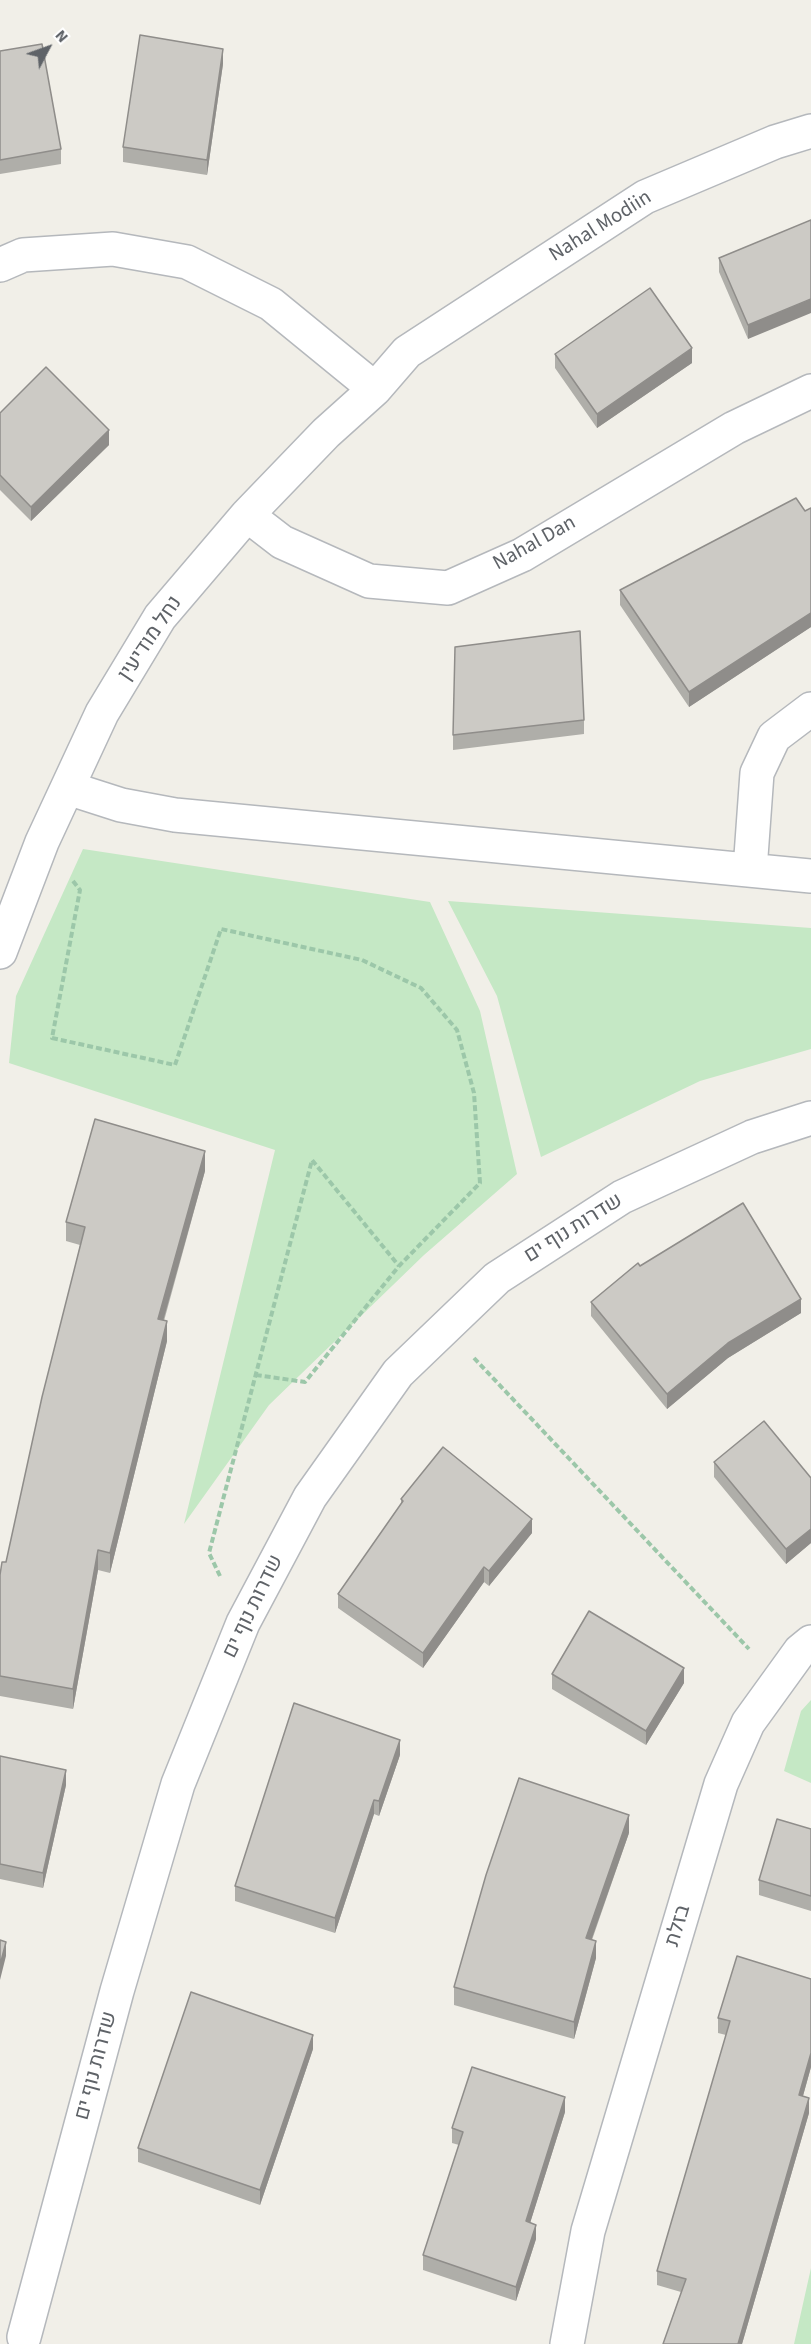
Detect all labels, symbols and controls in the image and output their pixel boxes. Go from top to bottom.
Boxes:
north arrow [18,18,78,78]
text: N [50,25,73,47]
street label: Nahal Modiin [545,186,657,268]
street label: Nahal Dan [489,511,581,577]
street label: נחל מודיעין [114,592,188,686]
street label: שדרות נוף ים [520,1189,628,1269]
street label: שדרות נוף ים [218,1551,290,1663]
street label: בזלת [661,1902,697,1950]
street label: שדרות נוף ים [70,2009,124,2123]

